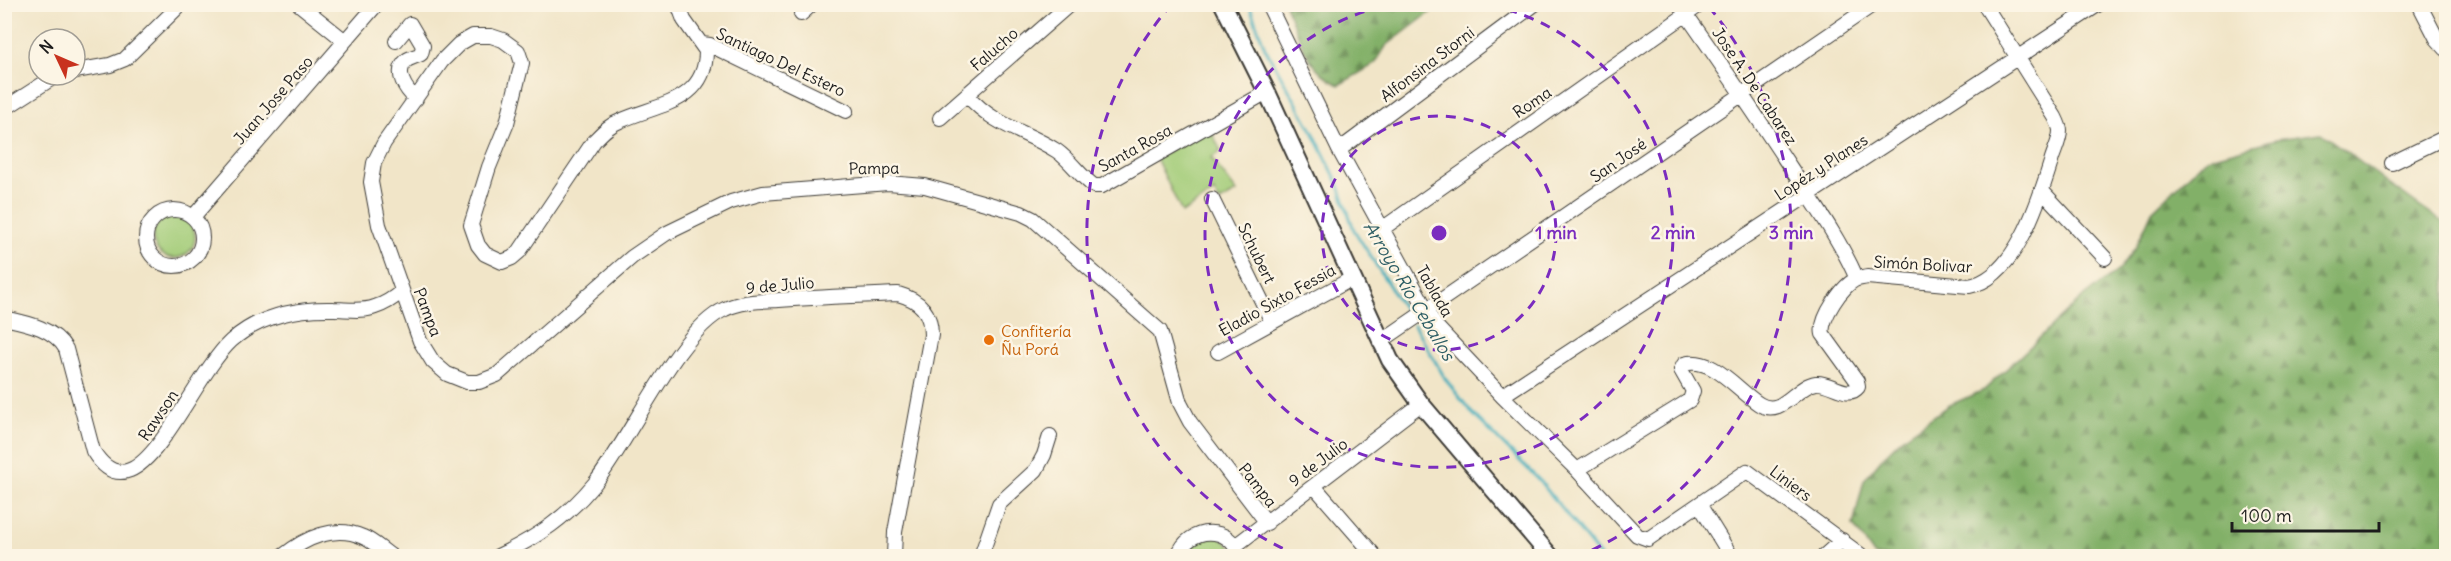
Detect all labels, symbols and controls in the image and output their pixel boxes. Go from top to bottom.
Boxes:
street label: Alfonsina Storni [1376,22,1478,106]
street label: Santiago Del Estero [713,23,849,101]
street label: Falucho [966,23,1022,75]
street label: Jose A. De Cabarez [1708,23,1802,149]
north arrow [27,27,87,87]
text: N [35,36,57,58]
street label: Juan Jose Paso [229,52,317,148]
street label: Roma [1509,82,1555,122]
street label: Santa Rosa [1095,120,1175,176]
street label: Lopéz y Planes [1771,129,1871,205]
street label: San José [1586,133,1650,187]
street label: Pampa [849,158,899,178]
water label: Arroyo Río Ceballos [1359,217,1461,366]
street label: Schubert [1234,219,1280,287]
text: 1 min [1535,221,1577,244]
text: 2 min [1651,221,1696,244]
text: 3 min [1769,221,1814,244]
centre of rings [1429,223,1449,243]
street label: Simón Bolivar [1873,251,1973,277]
street label: Eladio Sixto Fessia [1215,260,1339,340]
street label: Tablada [1412,262,1458,320]
street label: 9 de Julio [745,272,815,298]
street label: Pampa [410,285,446,339]
place label: Confitería Ñu Porá [1001,321,1071,359]
marker: Confitería Ñu Porá [982,333,996,347]
street label: Rawson [134,386,182,444]
street label: 9 de Julio [1285,433,1351,491]
street label: Pampa [1235,459,1281,511]
street label: Liniers [1766,461,1816,505]
scale bar [2232,495,2379,533]
text: 100 m [2241,504,2292,527]

